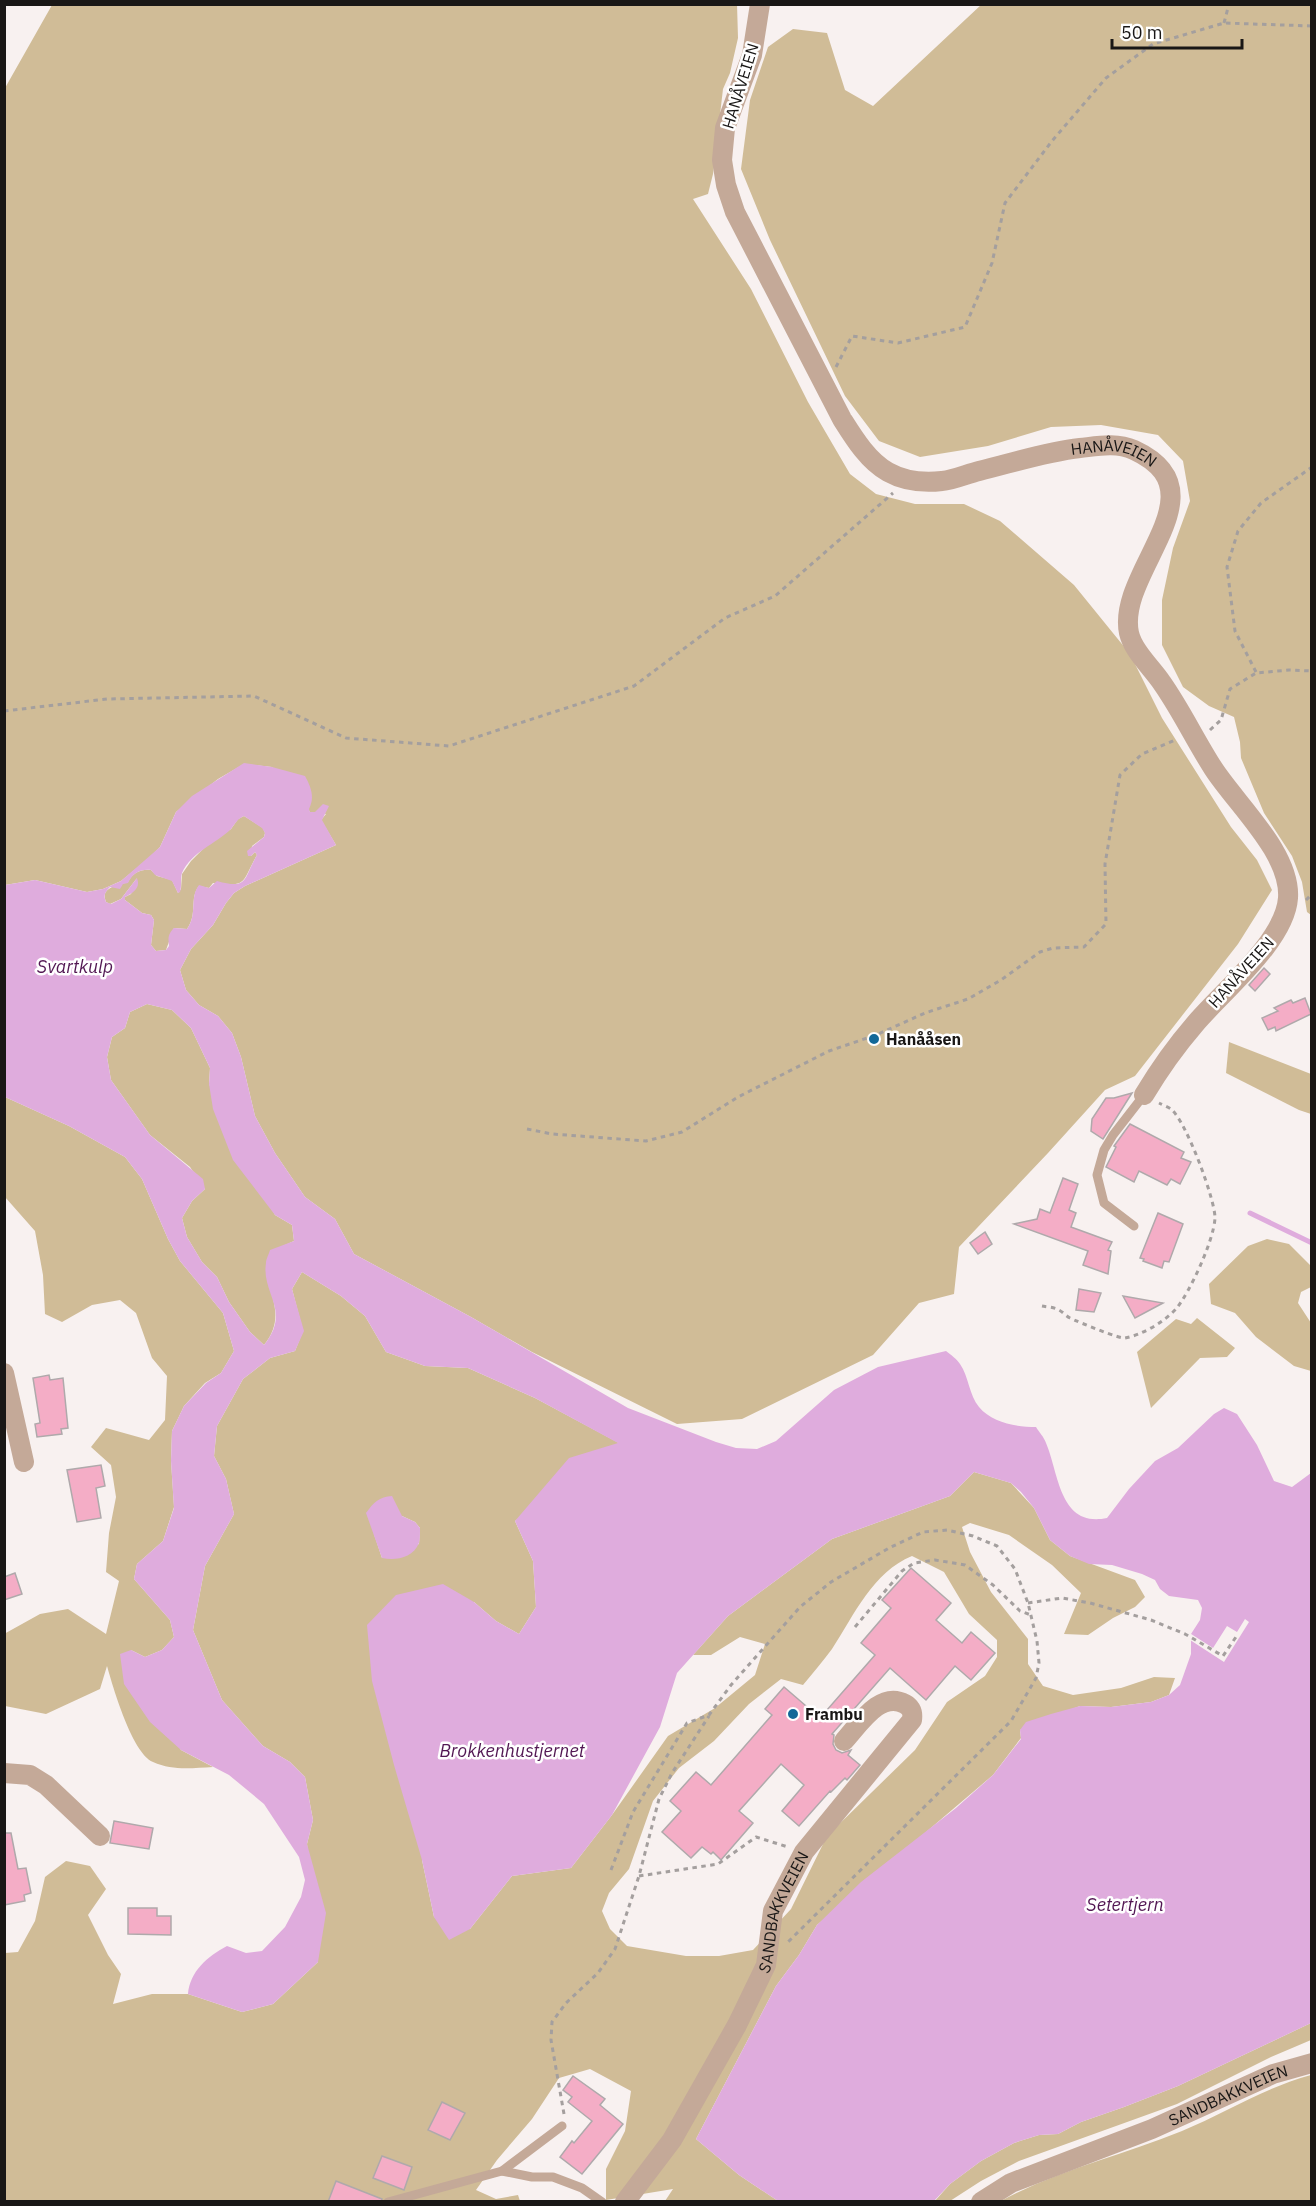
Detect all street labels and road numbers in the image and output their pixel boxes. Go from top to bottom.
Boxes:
street label: HANÅVEIEN [717,40,763,131]
street label: HANÅVEIEN [1070,434,1161,471]
street label: HANÅVEIEN [1203,932,1278,1012]
street label: SANDBAKKVEIEN [754,1848,813,1976]
street label: SANDBAKKVEIEN [1165,2060,1290,2130]

